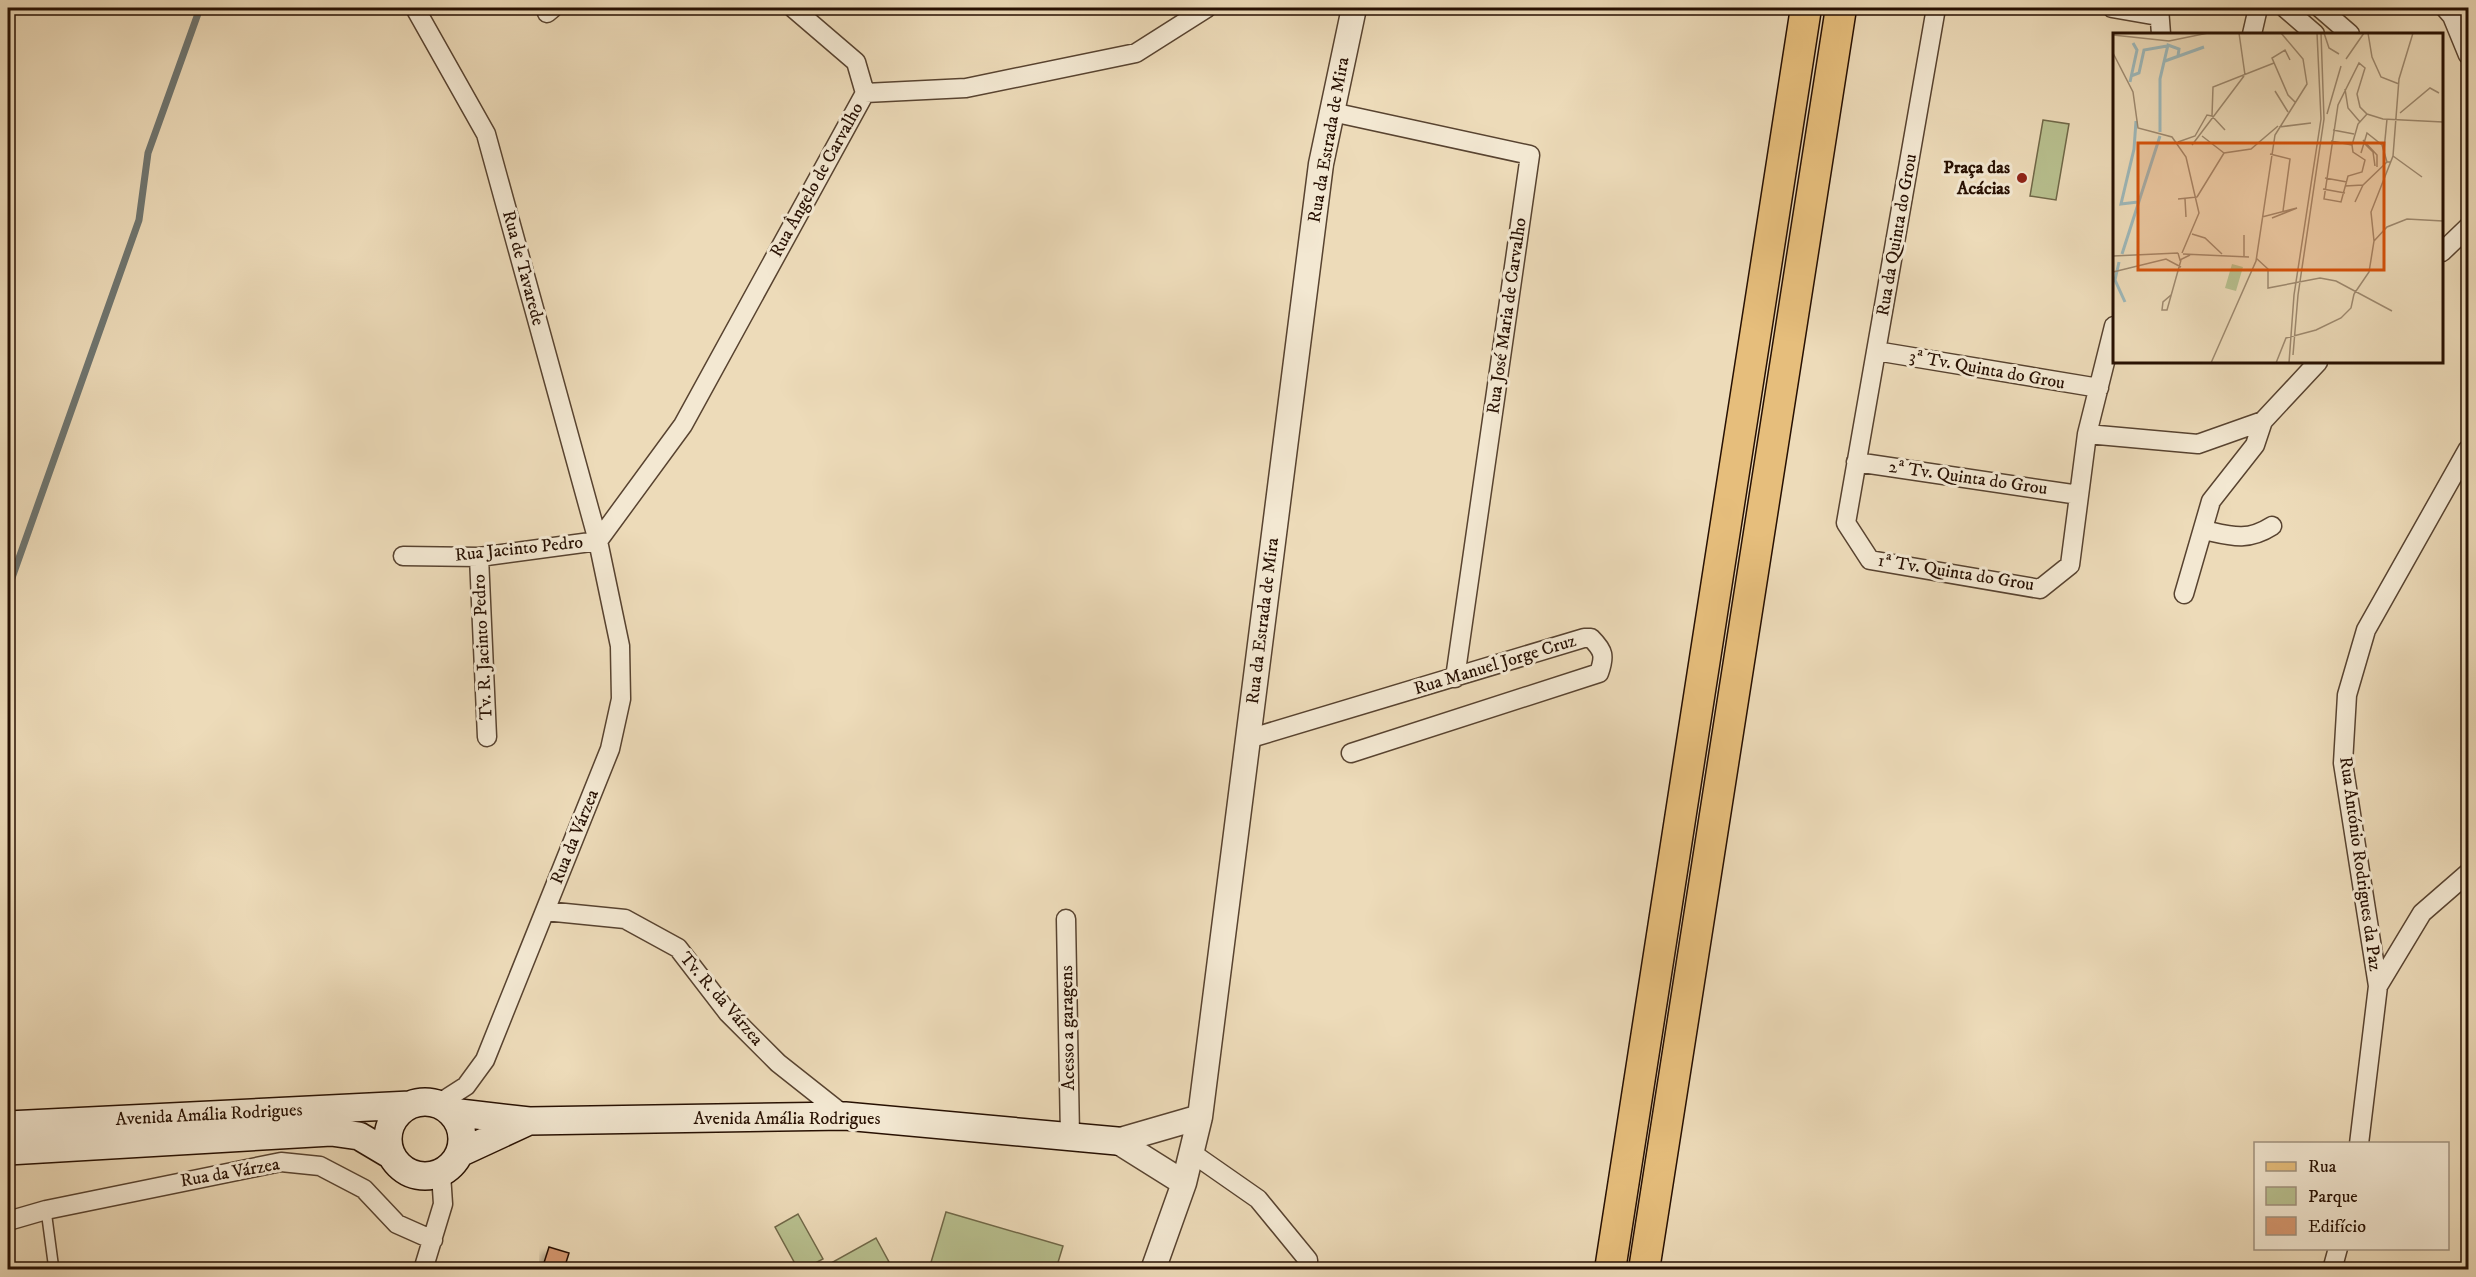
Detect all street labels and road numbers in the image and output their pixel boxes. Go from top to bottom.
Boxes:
street label: Rua da Estrada de Mira [1304,55,1354,225]
street label: Rua Ângelo de Carvalho [765,98,869,261]
street label: Rua da Quinta do Grou [1872,152,1922,318]
street label: Rua de Tavarede [497,208,549,328]
street label: Rua José Maria de Carvalho [1482,216,1532,416]
street label: 3ª Tv. Quinta do Grou [1907,345,2067,395]
street label: 2ª Tv. Quinta do Grou [1887,456,2049,500]
street label: Rua Jacinto Pedro [454,531,584,567]
street label: Rua da Estrada de Mira [1242,536,1284,706]
street label: 1ª Tv. Quinta do Grou [1876,550,2036,596]
street label: Tv. R. Jacinto Pedro [468,574,498,720]
street label: Rua Manuel Jorge Cruz [1411,630,1579,700]
street label: Rua António Rodrigues da Paz [2334,755,2386,973]
street label: Rua da Várzea [546,786,604,888]
street label: Tv. R. da Várzea [674,948,768,1051]
street label: Acesso a garagens [1056,965,1080,1091]
street label: Avenida Amália Rodrigues [115,1099,303,1131]
street label: Avenida Amália Rodrigues [693,1108,881,1130]
street label: Rua da Várzea [179,1153,282,1193]

